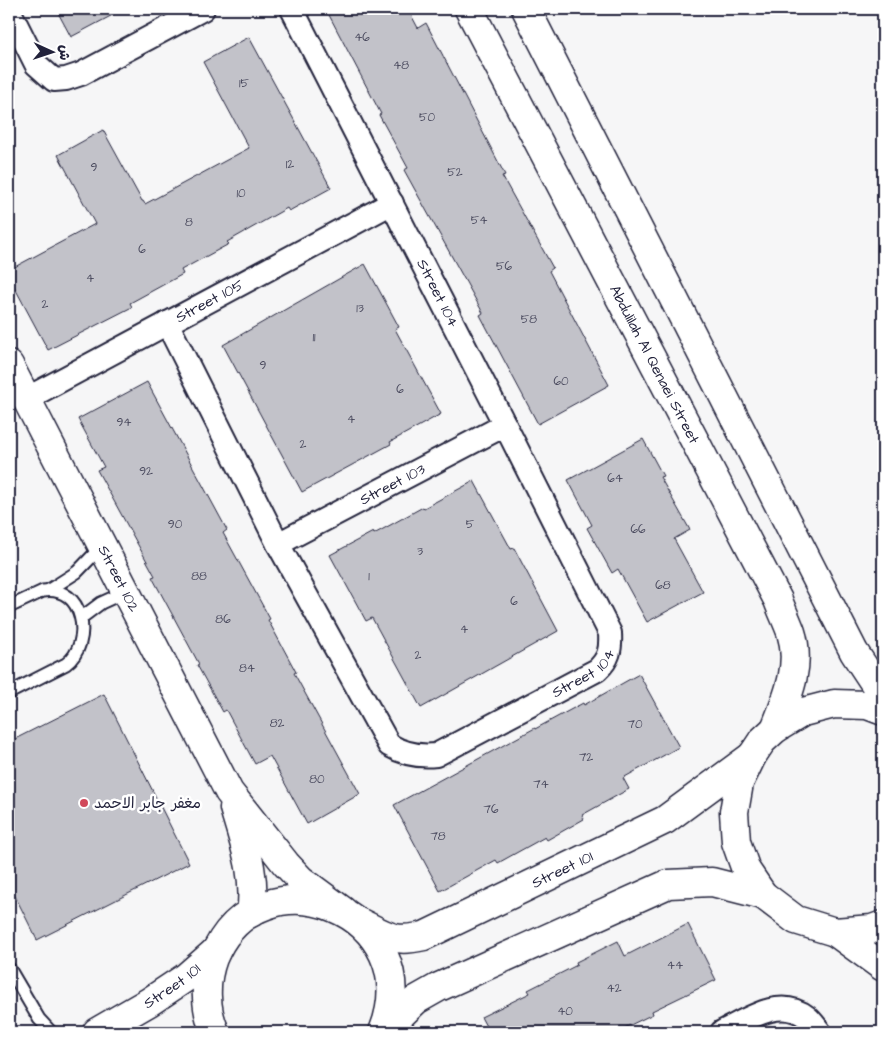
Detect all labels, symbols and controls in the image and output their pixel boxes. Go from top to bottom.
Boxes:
north arrow [28,28,78,78]
house number: 46 [354,29,370,46]
text: ش [54,44,74,61]
house number: 48 [393,57,409,74]
house number: 15 [239,75,250,92]
house number: 50 [419,109,435,126]
house number: 12 [286,156,294,173]
house number: 9 [91,159,98,176]
house number: 52 [447,164,463,181]
house number: 10 [236,185,246,202]
house number: 54 [471,212,487,229]
house number: 8 [185,214,193,231]
house number: 6 [138,241,146,258]
street label: Street 104 [411,256,464,331]
house number: 56 [496,258,512,275]
house number: 4 [86,270,94,287]
street label: Street 105 [172,274,248,328]
street label: Abdulilah Al Qenaei Street [604,282,704,448]
house number: 2 [42,296,49,313]
house number: 13 [356,300,364,317]
house number: 58 [521,311,537,328]
house number: 11 [312,329,316,346]
house number: 9 [260,357,267,374]
house number: 60 [553,373,569,390]
house number: 6 [396,381,404,398]
house number: 4 [347,411,355,428]
house number: 94 [117,414,132,431]
house number: 2 [300,436,307,453]
street label: Street 103 [356,459,429,510]
house number: 92 [139,463,153,480]
house number: 64 [607,470,623,487]
house number: 90 [168,516,183,533]
house number: 5 [466,516,475,533]
house number: 66 [630,521,646,538]
street label: Street 102 [93,542,145,616]
house number: 3 [417,543,423,560]
house number: 88 [191,568,207,585]
house number: 1 [368,568,370,585]
house number: 68 [655,577,671,594]
house number: 6 [510,593,518,610]
house number: 86 [215,611,231,628]
house number: 4 [460,621,468,638]
house number: 2 [415,647,422,664]
street label: Street 104 [548,647,620,703]
house number: 84 [239,660,255,677]
house number: 82 [270,715,284,732]
house number: 70 [628,716,643,733]
house number: 72 [579,749,593,766]
house number: 80 [309,771,325,788]
house number: 74 [533,776,549,793]
place label: مغفر جابر الاحمد [94,793,201,814]
marker: مغفر جابر الاحمد [78,797,90,809]
house number: 76 [484,801,499,818]
house number: 78 [430,828,446,845]
street label: Street 101 [528,846,597,894]
house number: 44 [667,957,683,974]
street label: Street 101 [140,959,206,1014]
house number: 42 [606,980,622,997]
house number: 40 [557,1003,573,1020]

